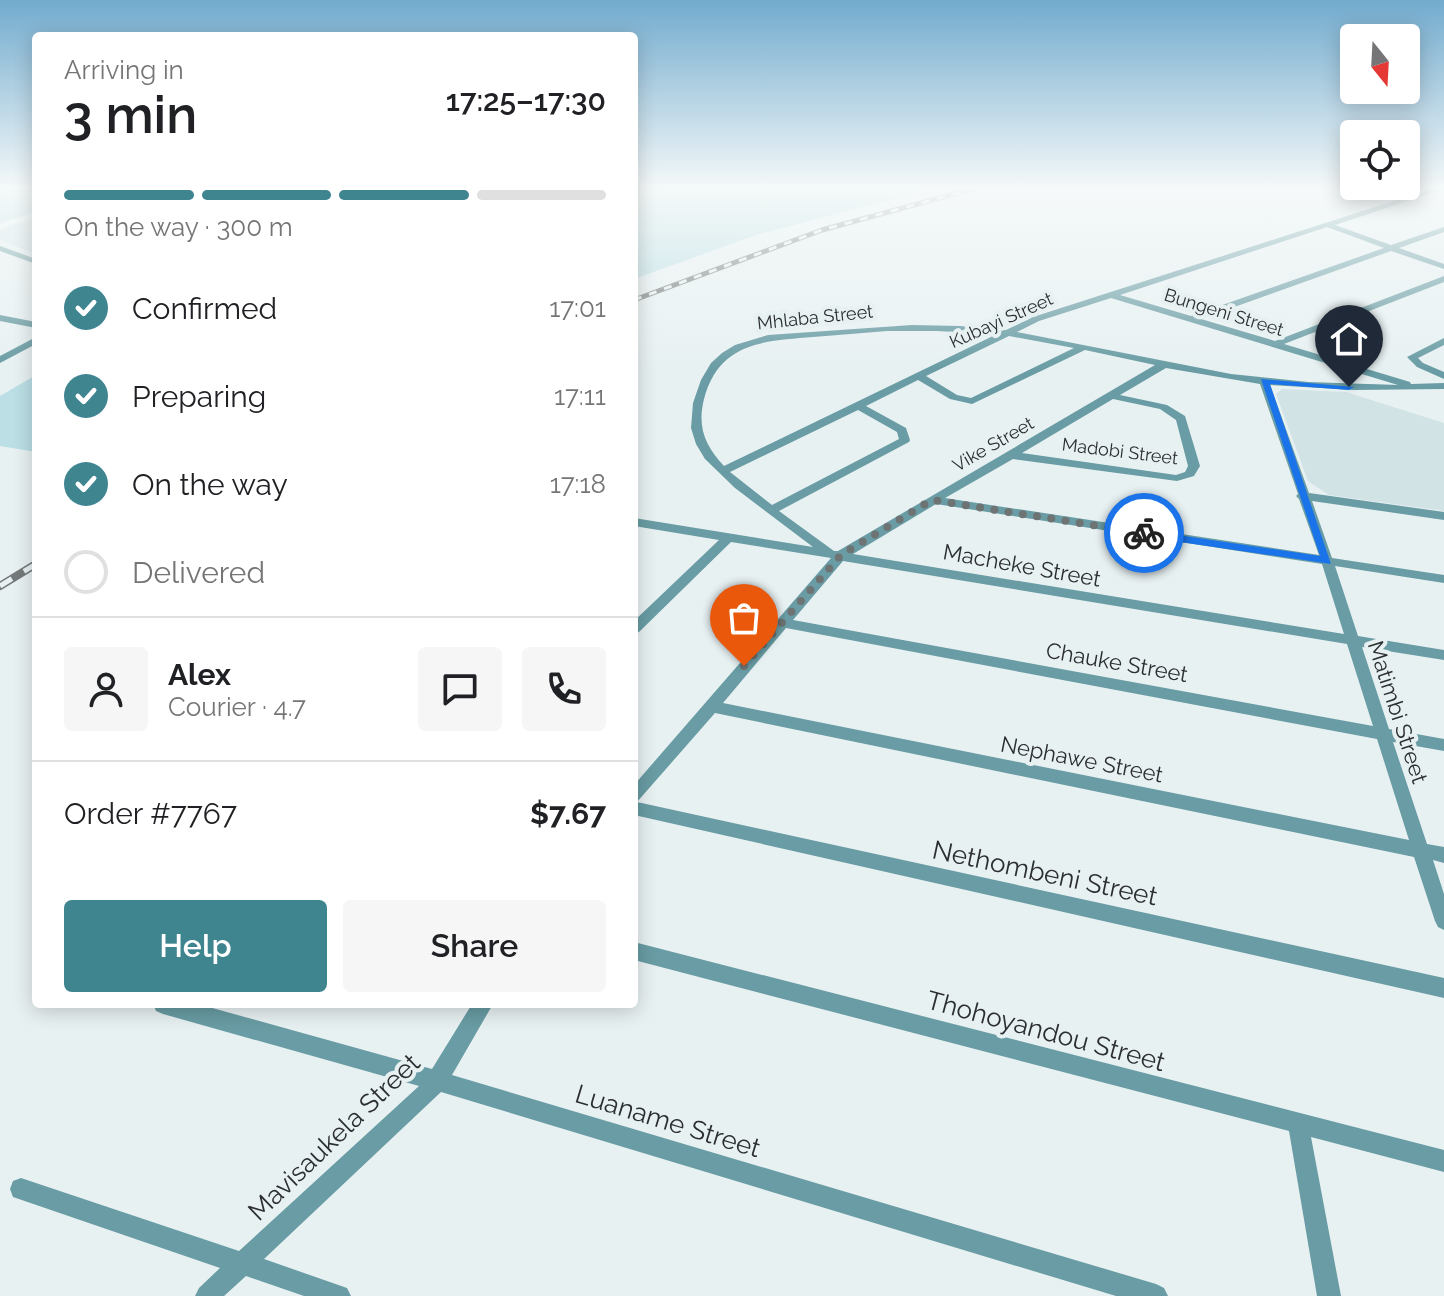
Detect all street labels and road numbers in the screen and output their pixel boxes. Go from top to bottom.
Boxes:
street label: Bungeni Street [1162,284,1286,340]
street label: Kubayi Street [946,288,1056,352]
street label: Mhlaba Street [756,300,874,334]
street label: Vike Street [949,412,1037,476]
street label: Madobi Street [1061,433,1179,469]
street label: Macheke Street [941,538,1103,592]
street label: Chauke Street [1044,637,1191,687]
street label: Matimbi Street [1363,637,1433,787]
street label: Nephawe Street [999,731,1166,788]
street label: Nethombeni Street [930,835,1160,912]
street label: Thohoyandou Street [924,985,1169,1077]
street label: Mavisaukela Street [242,1047,426,1226]
street label: Luaname Street [572,1079,764,1163]

